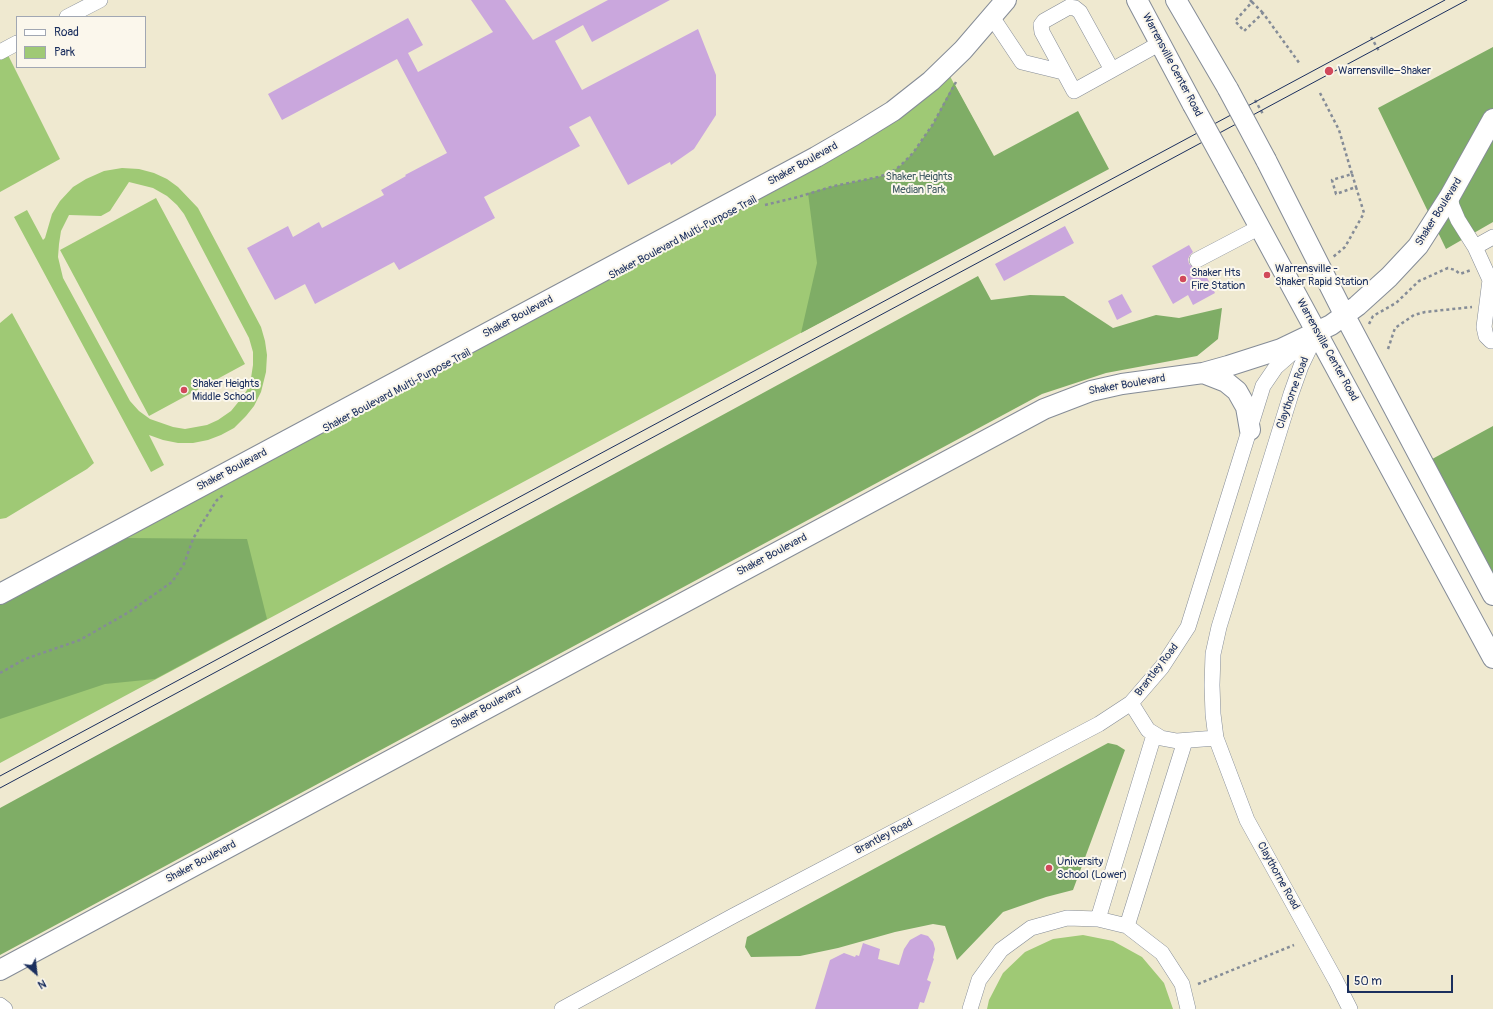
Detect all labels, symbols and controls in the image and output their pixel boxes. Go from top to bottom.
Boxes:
street label: Warrensville Center Road [1139,11,1205,119]
legend [16,16,146,68]
text: Road [54,25,79,40]
text: Park [54,45,75,60]
place label: Warrensville–Shaker [1338,64,1431,78]
marker: Warrensville–Shaker [1323,65,1335,77]
street label: Shaker Boulevard [766,139,840,189]
park label: Shaker Heights Median Park [885,170,953,196]
street label: Shaker Boulevard [1413,175,1465,249]
street label: Shaker Boulevard Multi-Purpose Trail [607,193,759,283]
place label: Warrensville - Shaker Rapid Station [1275,262,1368,288]
place label: Shaker Hts Fire Station [1191,266,1245,292]
marker: Warrensville - Shaker Rapid Station [1262,270,1272,280]
marker: Shaker Hts Fire Station [1178,274,1188,284]
street label: Shaker Boulevard [481,293,555,341]
street label: Warrensville Center Road [1293,296,1361,404]
street label: Shaker Boulevard Multi-Purpose Trail [321,346,473,436]
street label: Claythorne Road [1274,355,1312,431]
street label: Shaker Boulevard [1088,372,1166,398]
place label: Shaker Heights Middle School [192,377,259,403]
marker: Shaker Heights Middle School [179,385,189,395]
street label: Shaker Boulevard [195,446,269,494]
street label: Shaker Boulevard [735,531,809,579]
street label: Brantley Road [1132,641,1182,699]
street label: Shaker Boulevard [449,684,523,732]
street label: Brantley Road [853,816,915,858]
street label: Shaker Boulevard [164,838,238,886]
street label: Claythorne Road [1254,840,1302,912]
place label: University School (Lower) [1057,855,1127,881]
marker: University School (Lower) [1044,863,1054,873]
north arrow [16,953,56,993]
scale bar [1349,967,1455,993]
text: 50 m [1354,974,1382,989]
text: N [36,977,48,992]

